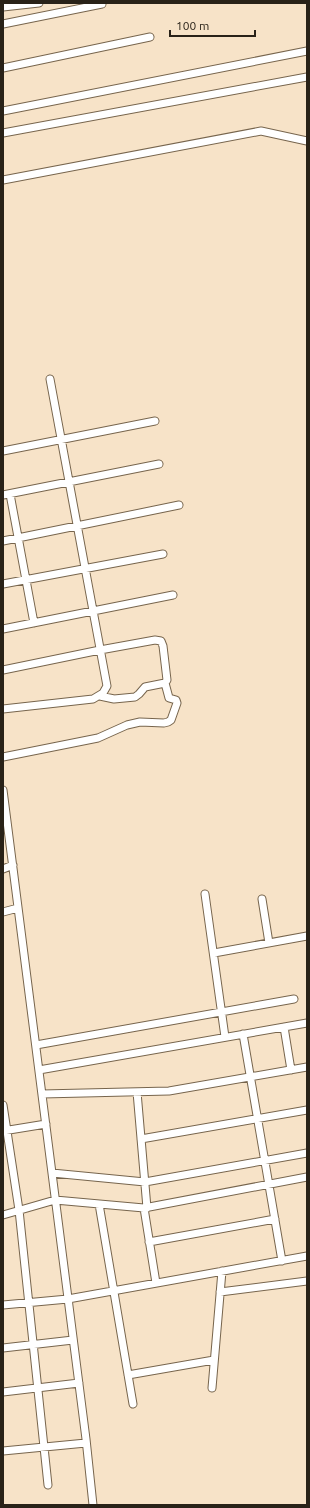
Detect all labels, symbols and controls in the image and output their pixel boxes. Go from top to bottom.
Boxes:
scale bar [170,12,255,38]
text: 100 m [176,19,209,32]

